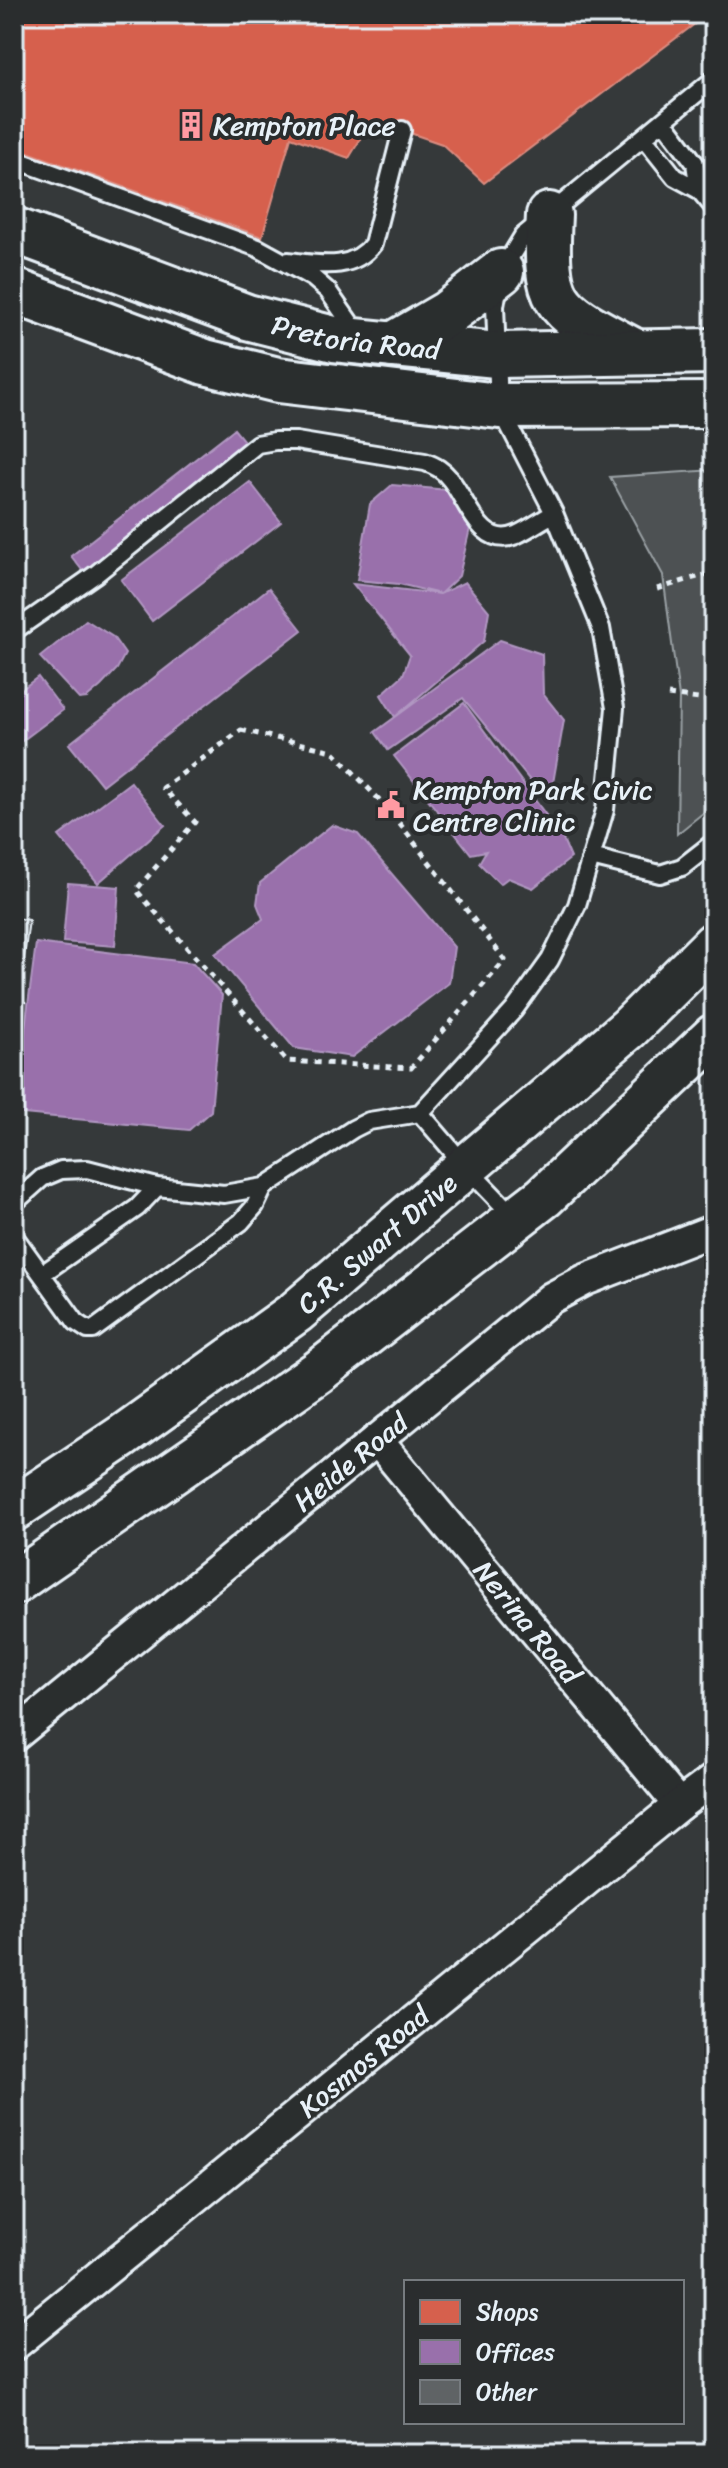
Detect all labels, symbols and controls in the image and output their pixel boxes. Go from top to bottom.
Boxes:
place label: Kempton Place [213,101,396,150]
building icon: Kempton Place [176,110,206,140]
street label: Pretoria Road [266,300,445,375]
place label: Kempton Park Civic Centre Clinic [413,765,653,846]
public building icon: Kempton Park Civic Centre Clinic [376,790,406,820]
street label: C.R. Swart Drive [285,1160,469,1327]
street label: Heide Road [282,1398,421,1525]
street label: Nerina Road [461,1549,595,1697]
street label: Kosmos Road [287,1991,442,2131]
legend [404,2280,684,2424]
text: Shops [476,2291,539,2333]
text: Offices [476,2331,555,2373]
text: Other [476,2371,538,2413]

